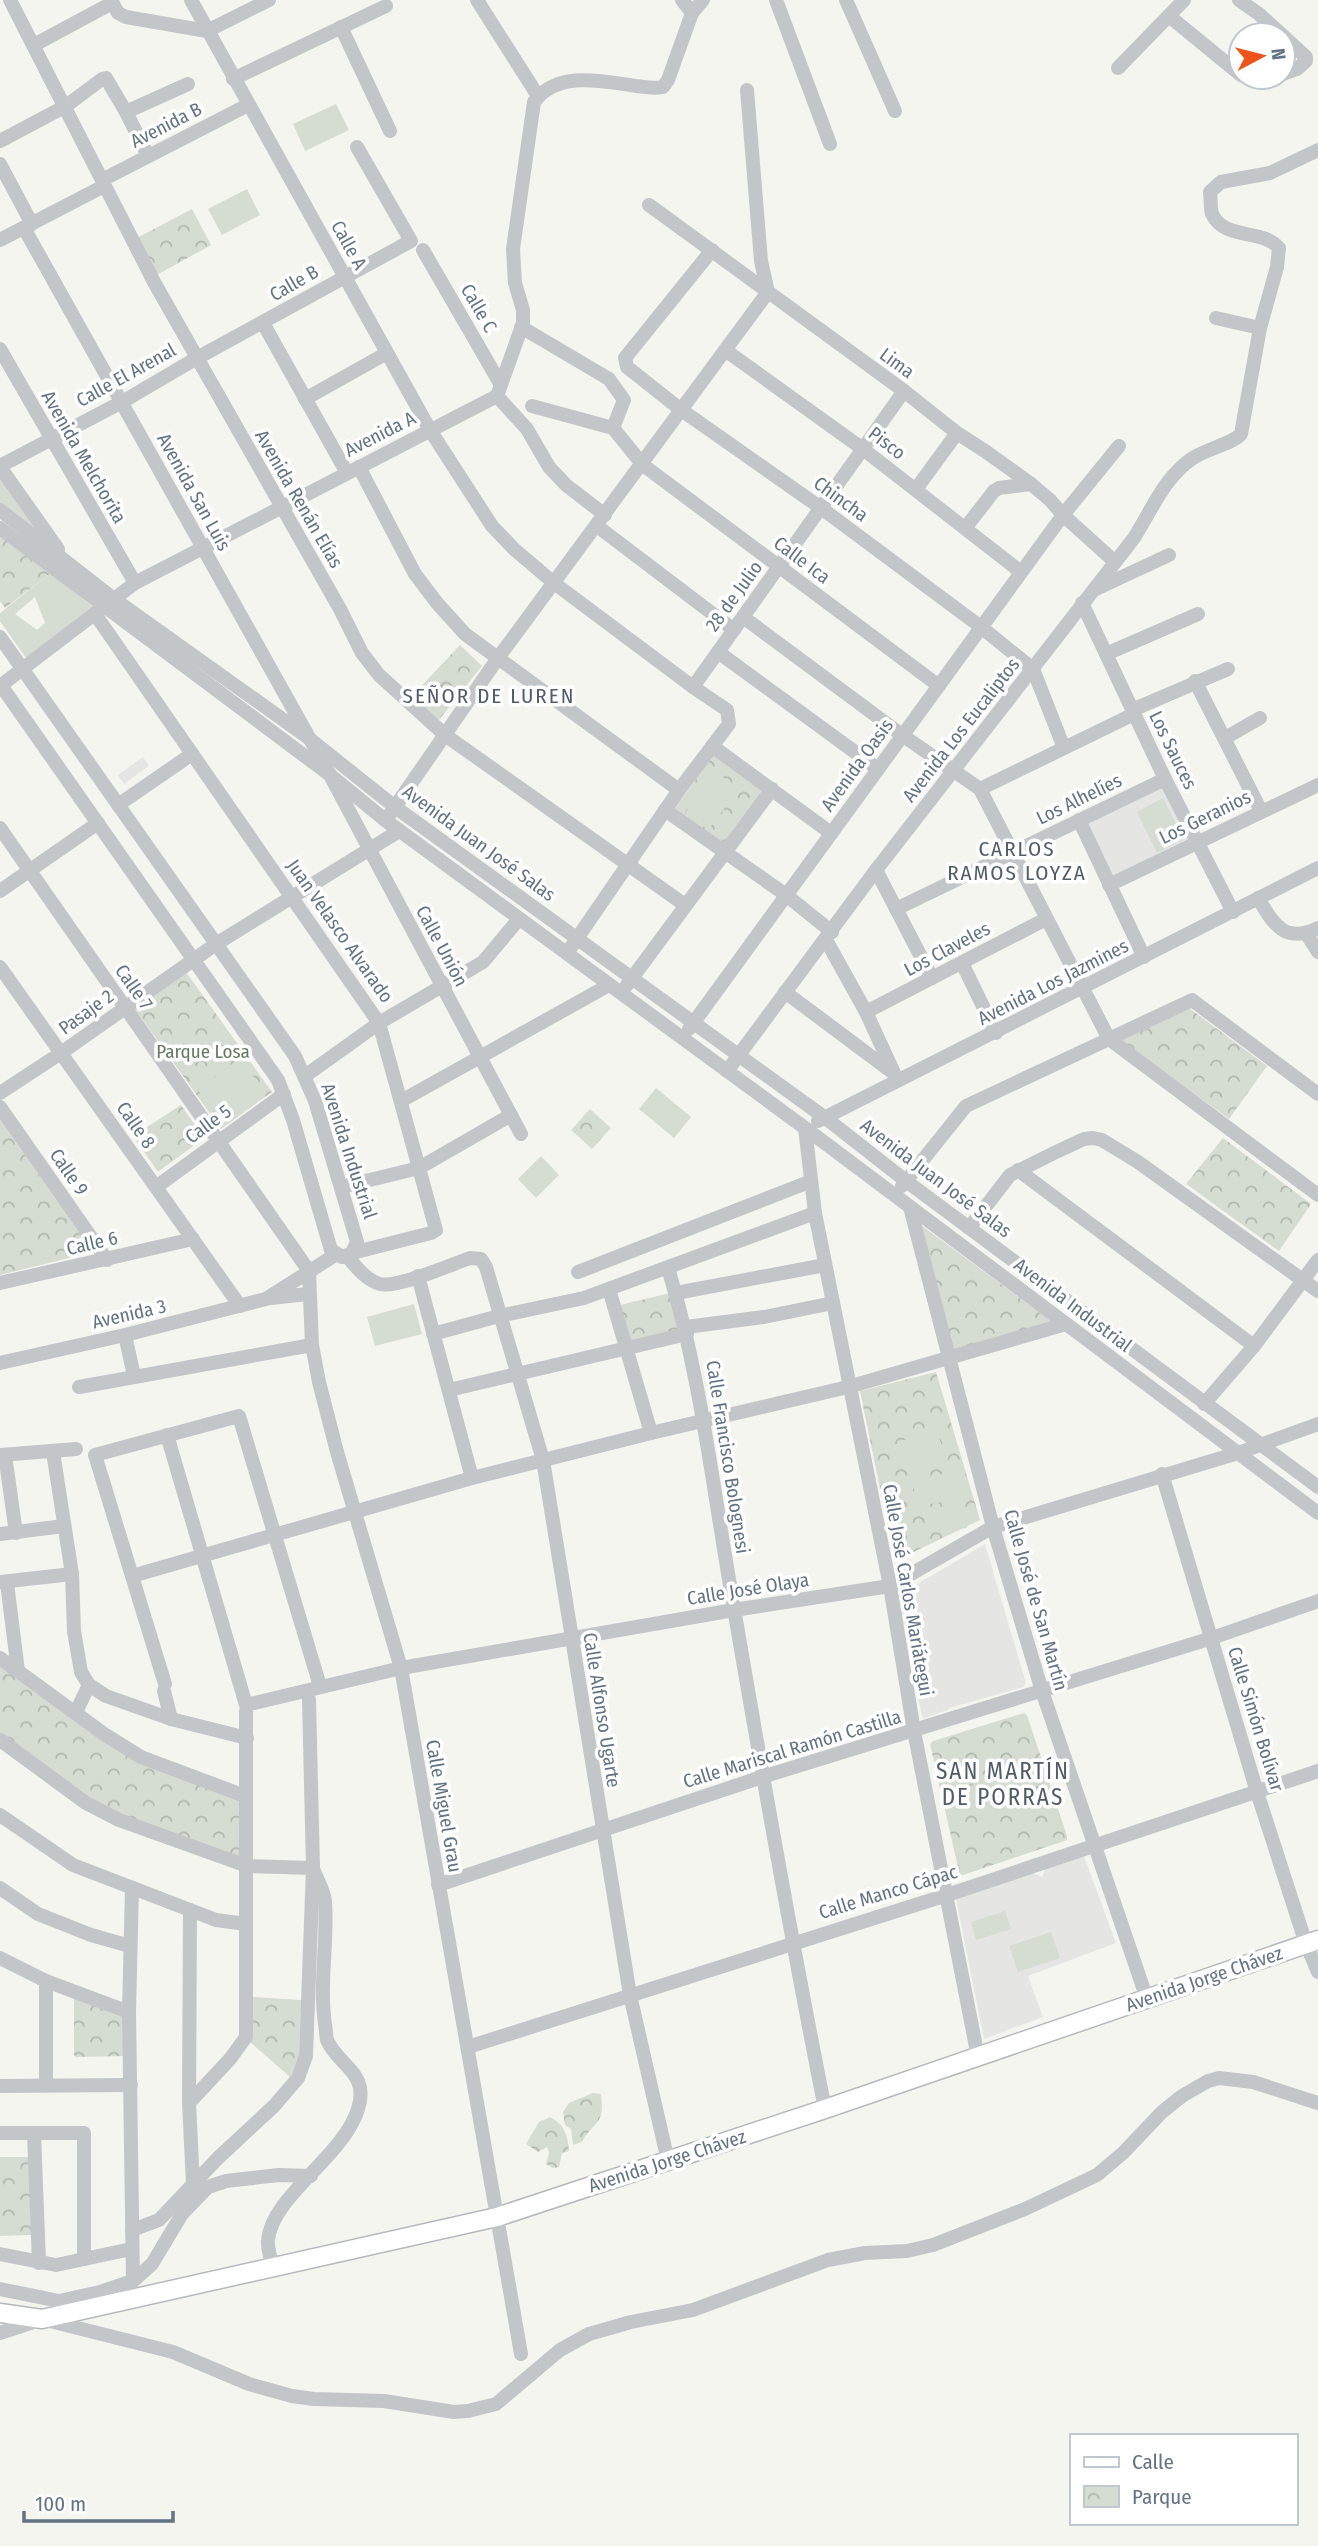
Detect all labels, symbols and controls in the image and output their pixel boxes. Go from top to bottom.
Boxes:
north arrow [1227,21,1297,91]
text: N [1266,47,1290,61]
street label: Avenida B [127,97,205,153]
street label: Calle A [326,217,372,273]
street label: Calle B [265,260,323,306]
street label: Calle C [456,280,502,337]
street label: Calle El Arenal [72,338,180,412]
street label: Lima [875,343,919,383]
street label: Avenida Melchorita [37,387,131,527]
street label: Avenida A [341,406,419,462]
street label: Pisco [864,422,910,464]
street label: Avenida Renán Elías [250,426,348,572]
street label: Avenida San Luis [152,429,236,555]
street label: Chincha [809,472,873,526]
street label: Calle Ica [769,531,835,589]
street label: 28 de Julio [701,556,767,636]
street label: Avenida Los Eucaliptos [898,653,1024,807]
district label: SEÑOR DE LUREN [403,683,575,709]
street label: Los Sauces [1144,707,1202,793]
street label: Avenida Oasis [816,714,898,816]
street label: Los Alhelíes [1032,768,1126,830]
street label: Avenida Juan José Salas [398,780,560,906]
street label: Los Geranios [1155,785,1255,849]
district label: CARLOS RAMOS LOYZA [947,836,1087,886]
street label: Juan Velasco Alvarado [282,855,398,1007]
street label: Calle Unión [411,902,473,990]
street label: Los Claveles [900,917,994,981]
street label: Avenida Los Jazmines [974,934,1132,1030]
street label: Calle 7 [110,960,158,1014]
street label: Pasaje 2 [54,984,118,1040]
park label: Parque Losa [156,1040,250,1063]
street label: Avenida Industrial [316,1080,382,1222]
street label: Calle 8 [112,1097,160,1153]
street label: Calle 5 [181,1100,235,1148]
street label: Avenida Juan José Salas [856,1114,1016,1242]
street label: Calle 9 [45,1144,93,1200]
street label: Calle 6 [64,1226,120,1260]
street label: Avenida Industrial [1010,1253,1136,1357]
street label: Avenida 3 [90,1294,168,1334]
street label: Calle Francisco Bolognesi [701,1359,755,1555]
street label: Calle José Carlos Mariátegui [878,1482,938,1698]
street label: Calle José de San Martín [999,1507,1073,1693]
street label: Calle José Olaya [685,1568,811,1610]
street label: Calle Alfonso Ugarte [578,1631,626,1789]
street label: Calle Simón Bolívar [1223,1644,1289,1794]
street label: Calle Mariscal Ramón Castilla [680,1705,904,1793]
street label: Calle Miguel Grau [421,1738,467,1874]
district label: SAN MARTÍN DE PORRAS [936,1756,1070,1811]
street label: Calle Manco Cápac [816,1860,960,1924]
street label: Avenida Jorge Chávez [1123,1941,1286,2017]
street label: Avenida Jorge Chávez [585,2125,749,2197]
legend [1070,2434,1297,2525]
text: Calle [1132,2449,1174,2475]
scale bar [24,2480,173,2524]
text: Parque [1132,2484,1192,2510]
text: 100 m [35,2491,86,2517]

